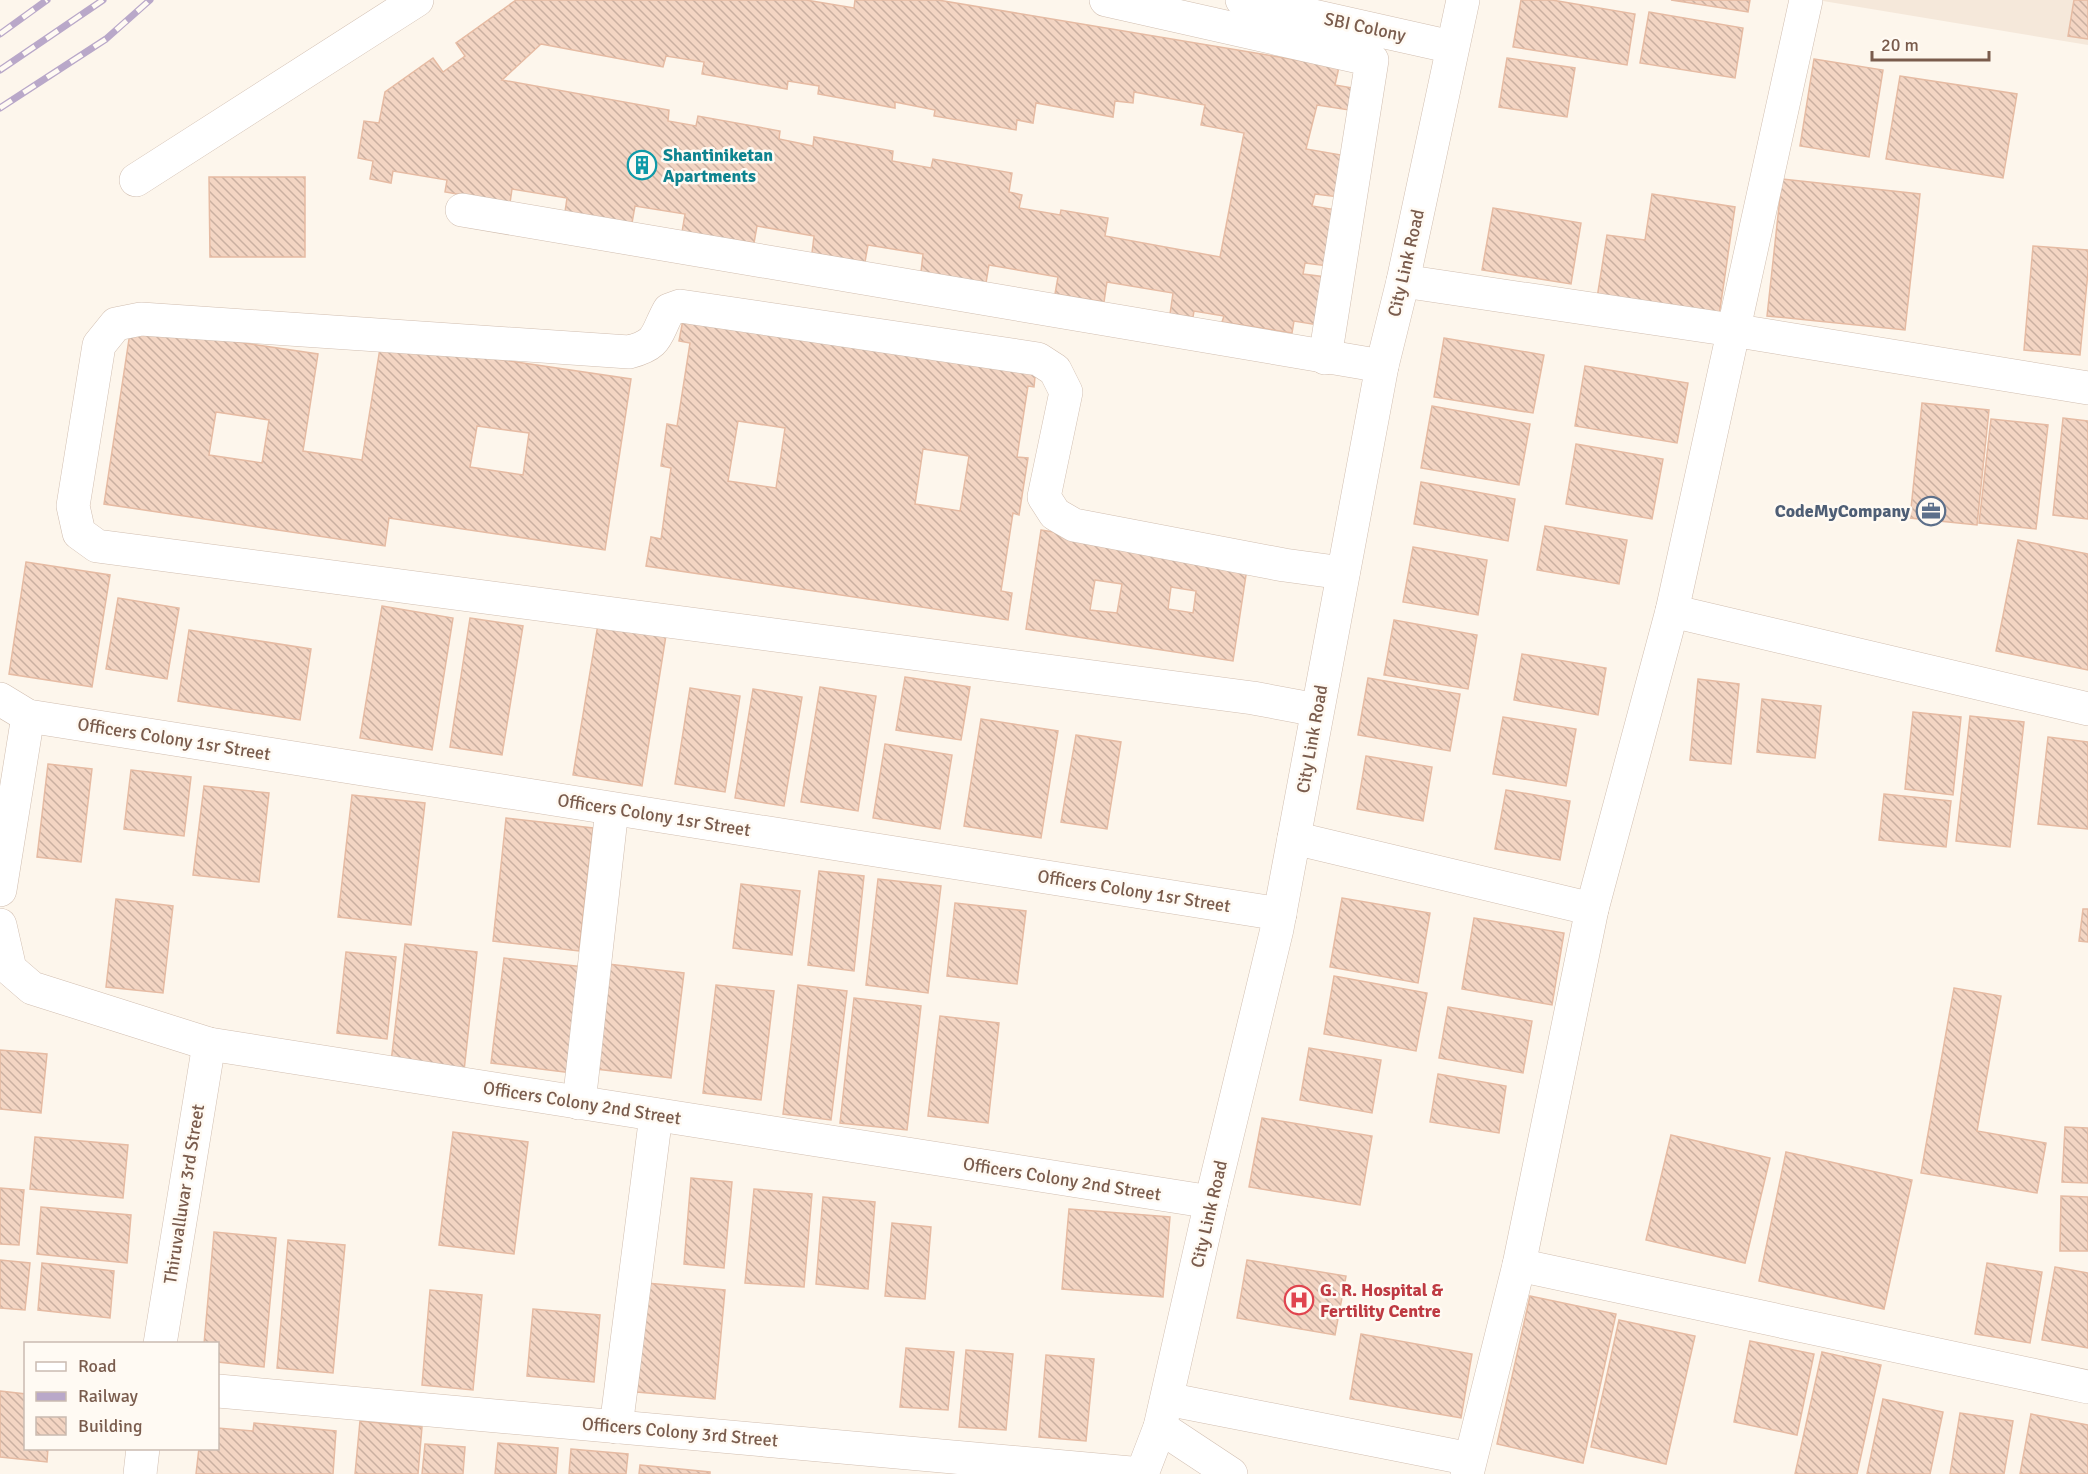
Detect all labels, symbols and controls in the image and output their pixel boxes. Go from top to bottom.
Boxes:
street label: SBI Colony [1322,8,1408,46]
scale bar [1872,24,1989,62]
text: 20 m [1881,34,1919,56]
place label: Shantiniketan Apartments [663,144,773,187]
building icon: Shantiniketan Apartments [626,149,658,181]
street label: City Link Road [1383,207,1429,319]
office icon: CodeMyCompany [1915,495,1947,527]
place label: CodeMyCompany [1775,500,1910,522]
street label: City Link Road [1292,683,1332,795]
street label: Officers Colony 1sr Street [76,713,272,765]
street label: Officers Colony 1sr Street [556,789,752,841]
street label: Officers Colony 1sr Street [1036,865,1232,917]
street label: Officers Colony 2nd Street [481,1076,683,1130]
street label: Thiruvalluvar 3rd Street [159,1103,209,1285]
street label: Officers Colony 2nd Street [961,1152,1163,1206]
street label: City Link Road [1186,1158,1232,1270]
place label: G. R. Hospital & Fertility Centre [1320,1279,1443,1322]
hospital icon: G. R. Hospital & Fertility Centre [1283,1284,1315,1316]
legend [24,1342,219,1450]
text: Road [78,1355,117,1377]
text: Railway [78,1385,139,1407]
street label: Officers Colony 3rd Street [581,1412,779,1452]
text: Building [78,1415,142,1437]

